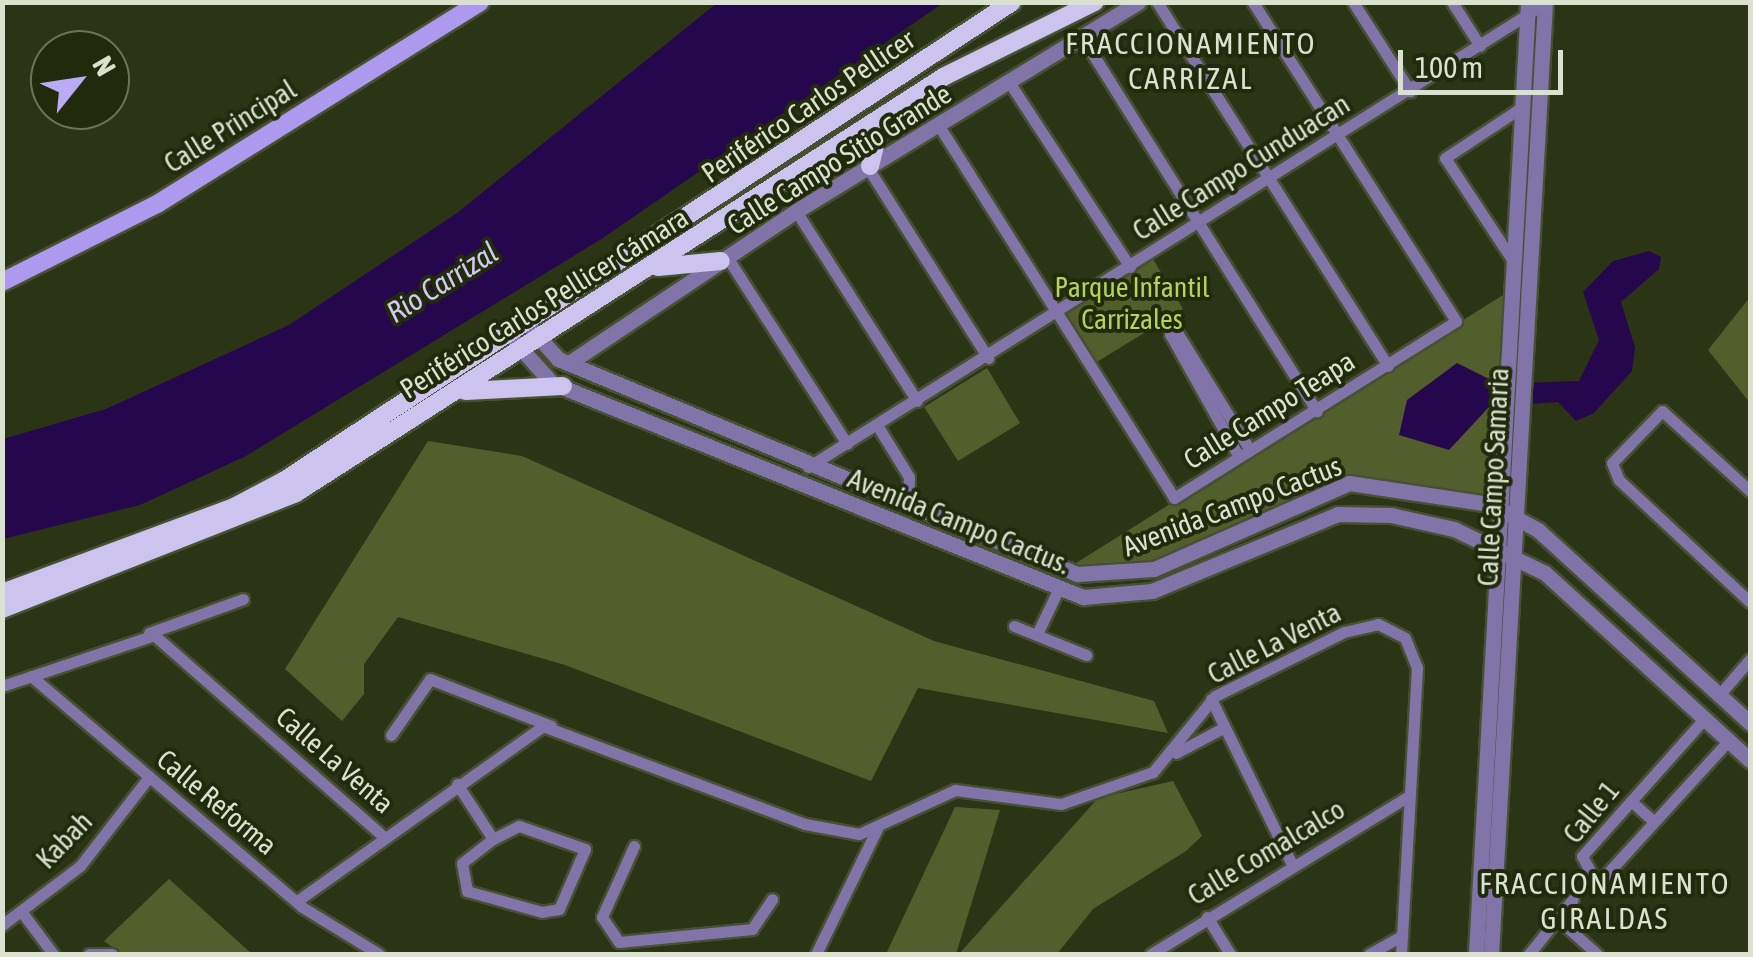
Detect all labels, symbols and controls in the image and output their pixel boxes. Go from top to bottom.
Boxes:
street label: Periférico Carlos Pellicer [695,22,921,190]
district label: FRACCIONAMIENTO CARRIZAL [1065,25,1317,96]
north arrow [30,30,130,130]
scale bar [1403,30,1568,92]
text: 100 m [1415,50,1483,84]
text: N [86,51,122,81]
street label: Calle Principal [158,72,302,180]
street label: Calle Campo Sitio Grande [721,76,957,242]
street label: Calle Campo Cunduacan [1126,87,1356,247]
street label: Periférico Carlos Pellicer Cámara [394,200,694,406]
water label: Rio Carrizal [380,234,504,330]
park label: Parque Infantil Carrizales [1055,270,1209,336]
street label: Calle Campo Teapa [1177,344,1361,476]
street label: Calle Campo Samaria [1471,367,1515,587]
street label: Avenida Campo Cactus [1118,449,1346,563]
street label: Avenida Campo Cactus. [843,461,1075,581]
street label: Calle La Venta [1202,595,1346,691]
street label: Calle La Venta [269,700,401,820]
street label: Calle Reforma [150,742,284,862]
street label: Calle 1 [1556,774,1626,850]
street label: Calle Comalcalco [1182,792,1350,912]
street label: Kabah [29,805,99,875]
district label: FRACCIONAMIENTO GIRALDAS [1479,865,1731,936]

